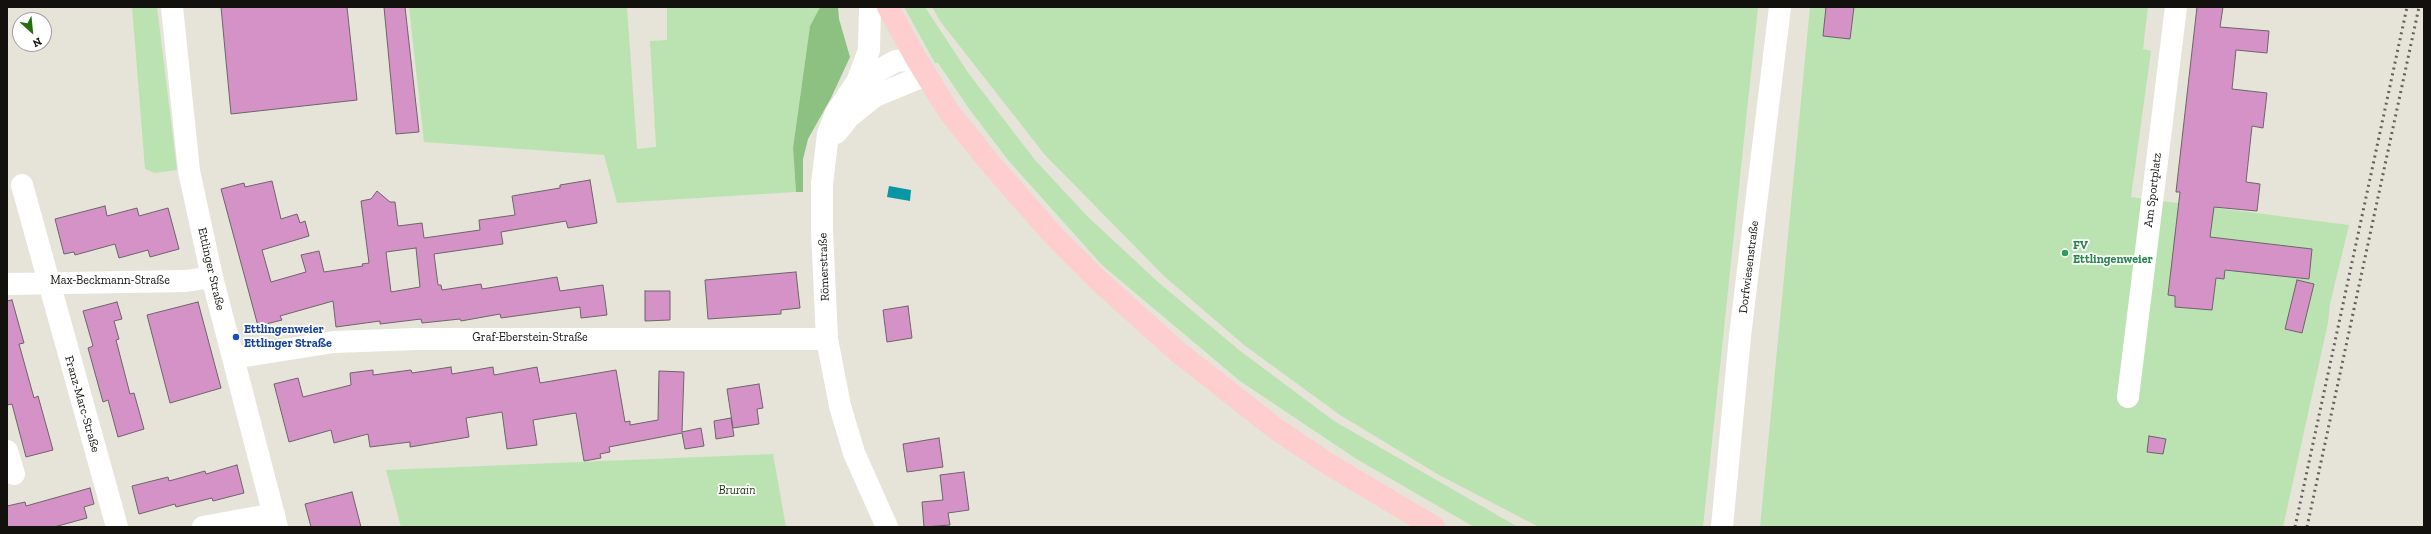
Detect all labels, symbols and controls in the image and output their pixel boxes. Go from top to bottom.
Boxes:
north arrow [12,12,52,52]
text: N [31,35,44,50]
street label: Am Sportplatz [2141,152,2165,228]
street label: Dorfwiesenstraße [1736,220,1762,314]
street label: Ettlinger Straße [194,226,228,312]
street label: Römerstraße [816,233,832,301]
place label: FV Ettlingenweier [2073,239,2153,267]
marker: FV Ettlingenweier [2060,248,2070,258]
street label: Max-Beckmann-Straße [50,274,170,288]
place label: Ettlingenweier Ettlinger Straße [244,323,332,351]
street label: Graf-Eberstein-Straße [472,331,588,345]
marker: Ettlingenweier Ettlinger Straße [231,332,241,342]
street label: Franz-Marc-Straße [61,354,103,454]
park label: Brurain [719,484,755,498]

